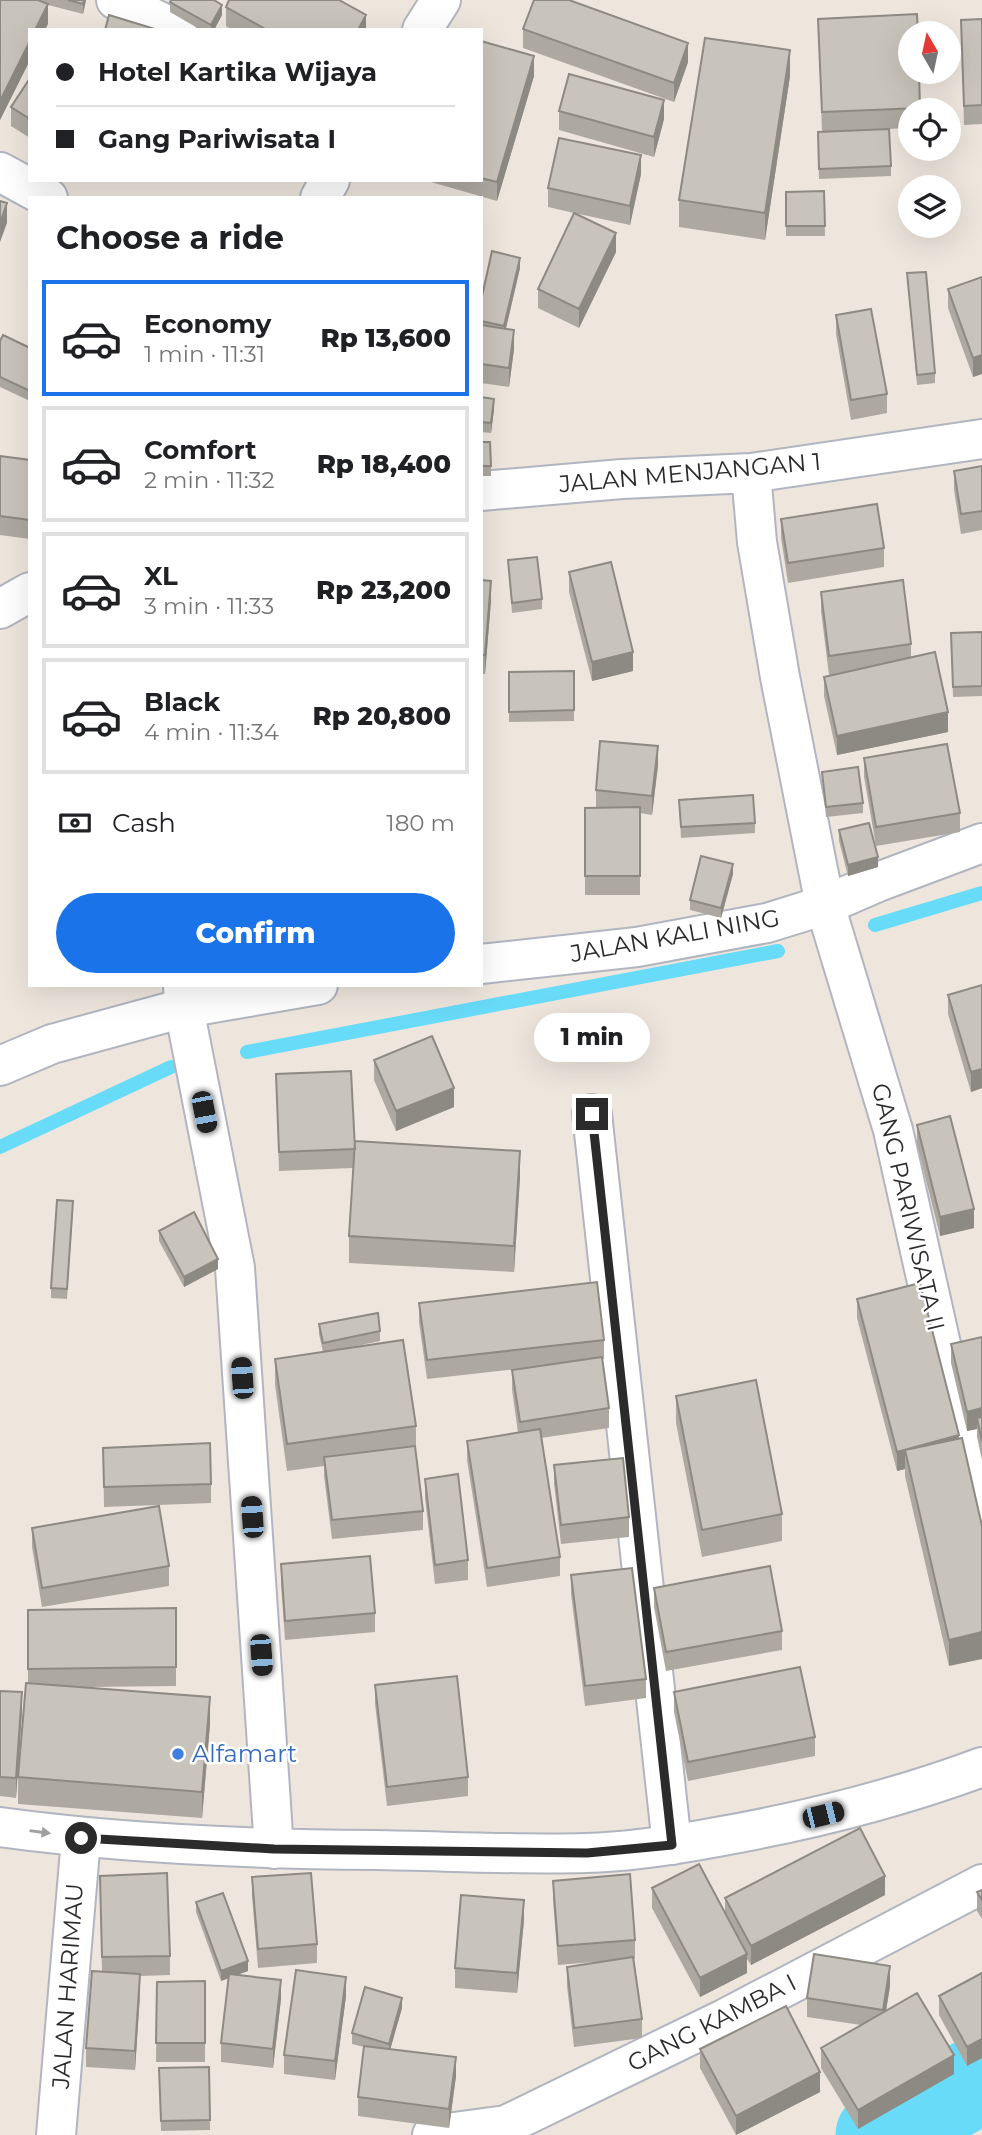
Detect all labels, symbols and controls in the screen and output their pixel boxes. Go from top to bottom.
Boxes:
north arrow [898,21,961,84]
map controls [898,21,961,238]
text: Hotel Kartika Wijaya [98,56,377,88]
button: locate [898,98,961,161]
text: Gang Pariwisata I [98,123,336,155]
button: layers [898,175,961,238]
text: Choose a ride [56,218,284,257]
icon: car [60,307,123,370]
text: Economy [144,308,271,340]
text: Rp 13,600 [320,322,451,354]
text: 1 min · 11:31 [144,340,265,368]
icon: car [60,433,123,496]
text: Comfort [144,434,256,466]
street label: JALAN MENJANGAN 1 [557,447,822,499]
text: Rp 18,400 [317,448,451,480]
text: 2 min · 11:32 [144,466,274,494]
icon: car [60,559,123,622]
text: XL [144,560,178,592]
text: Rp 23,200 [316,574,451,606]
text: 3 min · 11:33 [144,592,274,620]
icon: car [60,685,123,748]
text: Black [144,686,220,718]
text: Rp 20,800 [312,700,451,732]
text: 4 min · 11:34 [144,718,279,746]
icon: cash [56,804,94,842]
text: Cash [112,807,176,839]
text: 180 m [386,809,455,837]
button: Confirm [56,893,455,973]
street label: JALAN KALI NING [567,903,782,968]
callout: 1 min [534,1012,650,1062]
text: 1 min [560,1023,624,1051]
street label: GANG PARIWISATA II [866,1080,951,1334]
car [190,1089,219,1135]
route end [576,1098,608,1130]
car [231,1356,254,1400]
car [241,1495,264,1539]
car [250,1633,273,1677]
place label: Alfamart [192,1739,297,1768]
marker: Alfamart [170,1746,186,1762]
car [801,1800,846,1830]
route start [65,1822,97,1854]
one-way arrow [29,1827,51,1838]
street label: JALAN HARIMAU [46,1882,89,2091]
street label: GANG KAMBA I [623,1968,801,2078]

